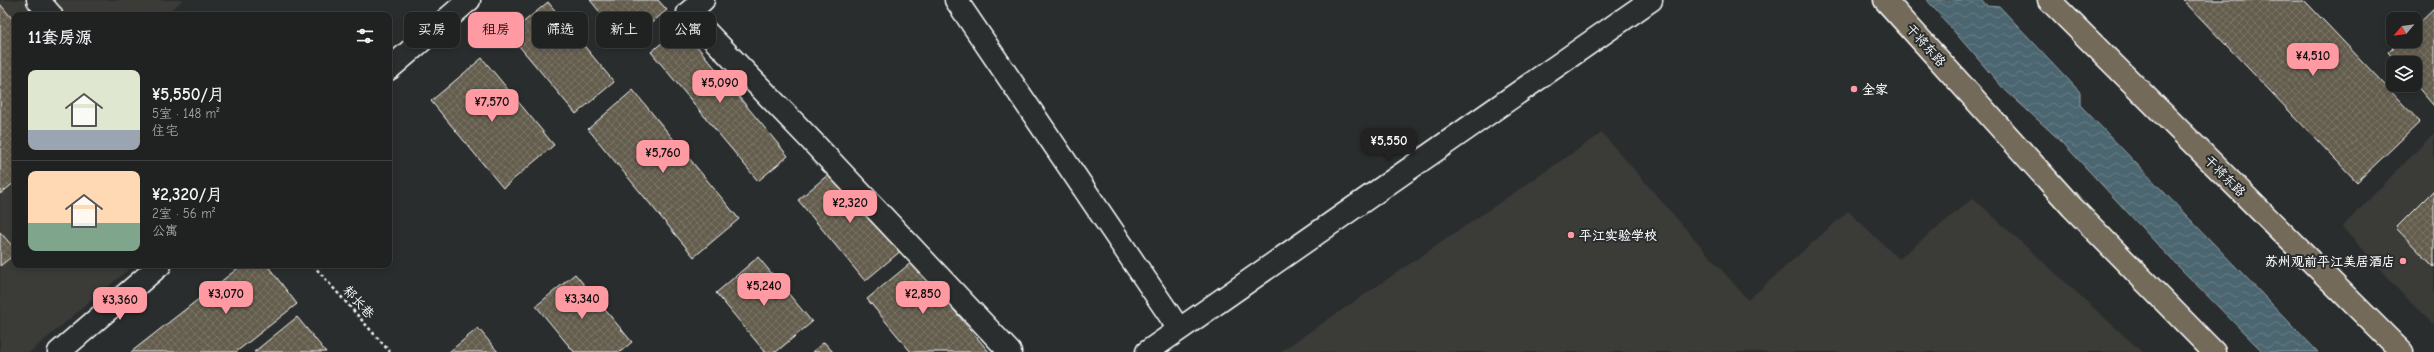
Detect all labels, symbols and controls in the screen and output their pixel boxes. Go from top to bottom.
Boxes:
chip: 买房 [404,12,460,48]
chip: 租房 [468,12,524,48]
chip: 筛选 [532,12,588,48]
chip: 新上 [596,12,652,48]
chip: 公寓 [660,12,716,48]
north arrow [2386,12,2422,48]
map controls [2386,12,2422,92]
street label: 干将东路 [1903,21,1949,69]
icon: filters [354,25,376,47]
text: 11套房源 [28,28,92,47]
pin: ¥4,510 [2280,43,2346,77]
text: ¥4,510 [2296,48,2330,63]
button: layers [2386,56,2422,92]
pin: ¥5,090 [687,70,753,104]
text: ¥5,090 [701,75,739,90]
place label: 全家 [1862,82,1888,97]
marker: 全家 [1849,84,1859,94]
text: ¥5,550/月 [152,85,225,104]
icon: home [60,86,108,134]
pin: ¥7,570 [459,89,525,123]
text: ¥7,570 [475,94,509,109]
text: 5室 · 148 m² [152,106,219,121]
text: 住宅 [152,123,178,138]
pin: ¥5,550 [1356,128,1422,162]
text: ¥5,550 [1370,133,1408,148]
pin: ¥5,760 [630,140,696,174]
text: ¥5,760 [645,145,681,160]
street label: 干将东路 [2201,152,2249,200]
text: ¥2,320/月 [152,185,223,204]
icon: home [60,187,108,235]
pin: ¥2,320 [817,190,883,224]
text: ¥2,320 [832,195,868,210]
text: 2室 · 56 m² [152,206,215,221]
text: 公寓 [152,223,178,238]
place label: 平江实验学校 [1579,228,1657,243]
marker: 平江实验学校 [1566,230,1576,240]
place label: 苏州观前平江美居酒店 [2265,254,2395,269]
marker: 苏州观前平江美居酒店 [2398,256,2408,266]
pin: ¥5,240 [731,273,797,307]
text: ¥5,240 [746,278,782,293]
pin: ¥3,070 [193,281,259,315]
pin: ¥2,850 [890,281,956,315]
street label: 邾长巷 [340,282,378,322]
text: ¥3,070 [208,286,244,301]
pin: ¥3,340 [549,286,615,320]
text: ¥2,850 [905,286,941,301]
pin: ¥3,360 [87,287,153,321]
text: ¥3,340 [564,291,600,306]
text: ¥3,360 [102,292,138,307]

